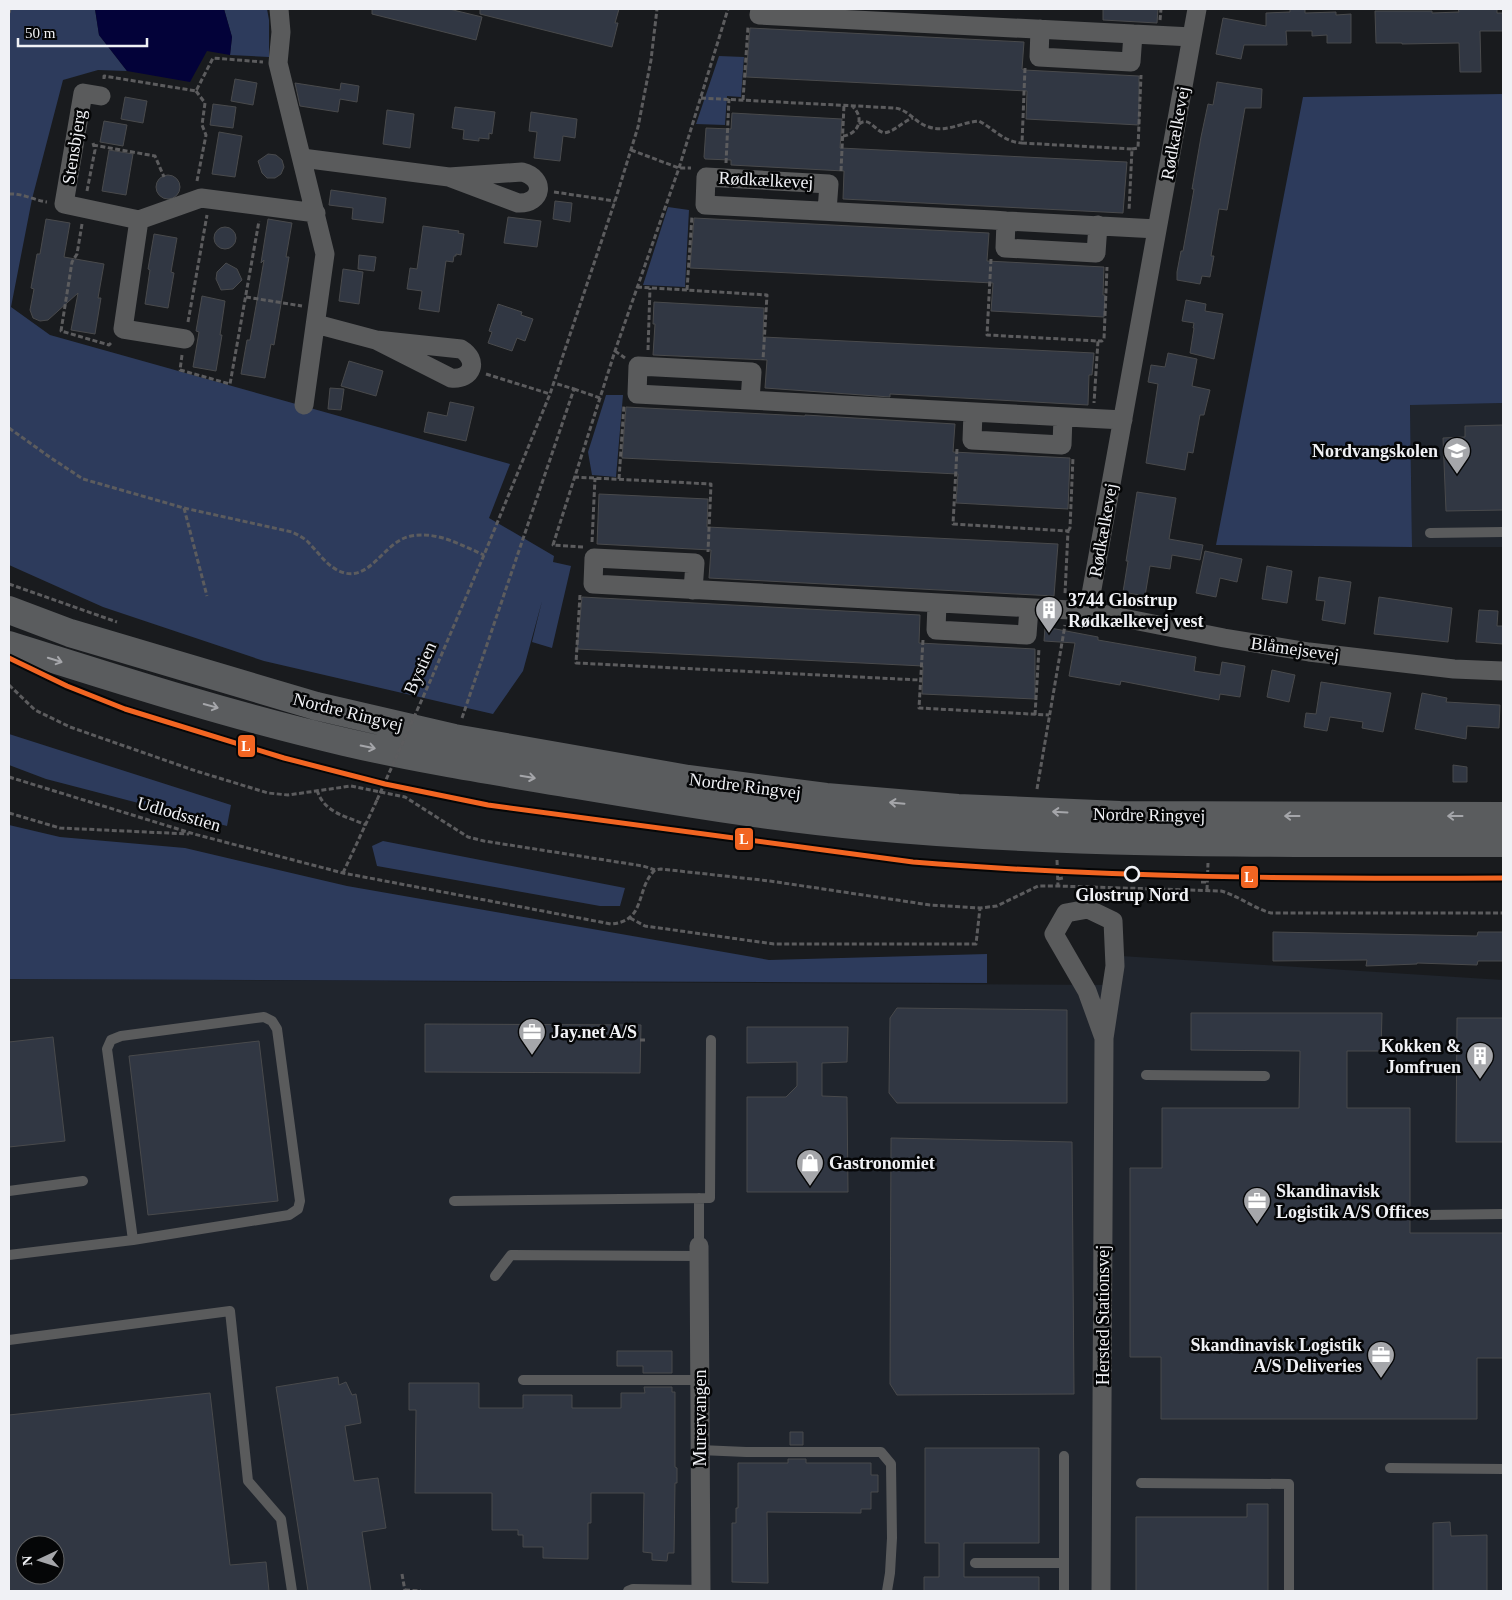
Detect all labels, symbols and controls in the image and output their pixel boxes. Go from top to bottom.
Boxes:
scale bar [18,15,146,47]
text: 50 m [25,25,56,41]
street label: Rødkælkevej [1157,84,1193,182]
street label: Stensbjerg [58,108,90,186]
street label: Rødkælkevej [718,168,814,192]
school or university icon: Nordvangskolen [1442,436,1472,475]
place label: Nordvangskolen [1312,441,1438,461]
street label: Rødkælkevej [1085,481,1121,579]
place label: 3744 Glostrup Rødkælkevej vest [1068,590,1204,631]
building icon: 3744 Glostrup Rødkælkevej vest [1034,595,1064,634]
street label: Blåmejsevej [1250,633,1340,665]
street label: Bystien [400,639,440,697]
one-way arrow [47,655,63,665]
street label: Nordre Ringvej [291,689,405,735]
one-way arrow [203,702,219,711]
line badge: L [237,734,256,758]
text: L [241,739,251,754]
one-way arrow [360,743,376,752]
street label: Nordre Ringvej [688,769,802,803]
one-way arrow [520,772,536,782]
street label: Udlodsstien [135,793,223,835]
one-way arrow [890,798,906,808]
street label: Nordre Ringvej [1093,804,1205,826]
one-way arrow [1052,808,1068,817]
one-way arrow [1284,811,1300,821]
one-way arrow [1447,811,1463,821]
line badge: L [734,827,754,851]
text: L [739,832,749,847]
line badge: L [1240,865,1259,889]
marker: Glostrup Nord [1124,866,1140,882]
text: L [1244,870,1254,885]
place label: Glostrup Nord [1075,885,1189,905]
office icon: Jay.net A/S [517,1017,547,1056]
place label: Jay.net A/S [551,1022,637,1042]
place label: Kokken & Jomfruen [1380,1036,1461,1077]
building icon: Kokken & Jomfruen [1465,1041,1495,1080]
shop icon: Gastronomiet [795,1148,825,1187]
place label: Gastronomiet [829,1153,935,1173]
place label: Skandinavisk Logistik A/S Offices [1276,1181,1429,1222]
office icon: Skandinavisk Logistik A/S Offices [1242,1186,1272,1225]
street label: Hersted Stationsvej [1093,1245,1113,1385]
place label: Skandinavisk Logistik A/S Deliveries [1190,1335,1362,1376]
office icon: Skandinavisk Logistik A/S Deliveries [1366,1340,1396,1379]
street label: Murervangen [690,1370,710,1466]
north arrow [15,1535,65,1585]
text: N [20,1555,35,1566]

